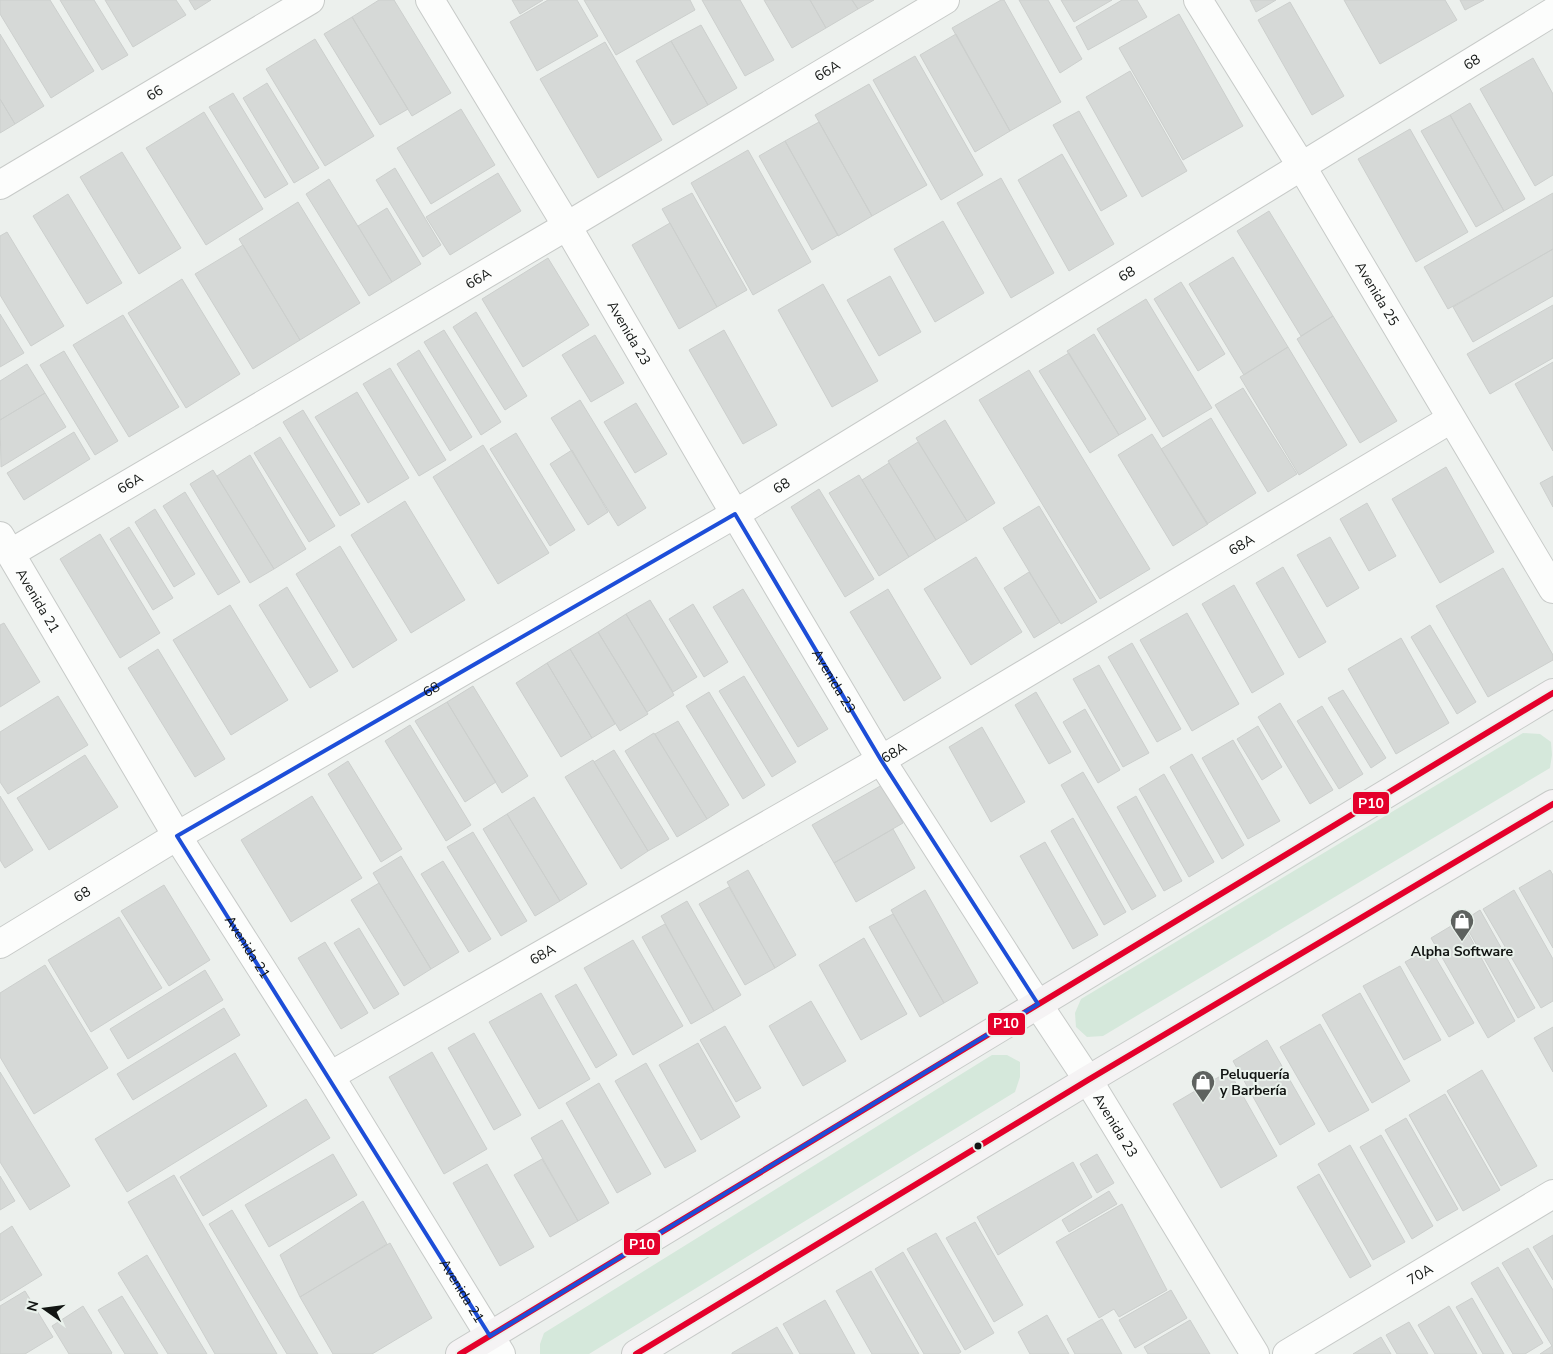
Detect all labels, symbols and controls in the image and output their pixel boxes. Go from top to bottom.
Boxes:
street label: 68 [1460,50,1484,75]
street label: 66A [811,56,844,86]
street label: 66 [143,81,167,106]
street label: Avenida 25 [1350,258,1403,329]
street label: 68 [1115,262,1139,287]
street label: 66A [462,264,495,294]
street label: Avenida 23 [603,297,655,369]
street label: 66A [114,468,147,499]
street label: 68 [770,473,794,498]
street label: 68A [1225,530,1258,560]
street label: Avenida 21 [11,565,64,637]
street label: Avenida 23 [807,646,860,717]
street label: 68 [420,677,444,702]
street label: 68A [877,738,910,768]
line badge: P10 [1352,791,1390,815]
text: P10 [1358,794,1384,813]
street label: 68 [70,882,94,907]
shop icon: Alpha Software [1449,908,1475,942]
street label: Avenida 21 [220,912,275,983]
street label: 68A [526,940,559,970]
place label: Alpha Software [1411,942,1514,961]
line badge: P10 [987,1012,1026,1036]
text: P10 [993,1014,1019,1033]
place label: Peluquería y Barbería [1219,1065,1290,1100]
shop icon: Peluquería y Barbería [1190,1069,1216,1103]
street label: Avenida 23 [1088,1090,1142,1161]
unlabelled marker [973,1141,983,1151]
line badge: P10 [623,1232,661,1256]
text: P10 [629,1235,655,1254]
street label: Avenida 21 [435,1255,488,1326]
street label: 70A [1404,1259,1437,1290]
north arrow [20,1284,70,1334]
text: N [22,1299,43,1313]

